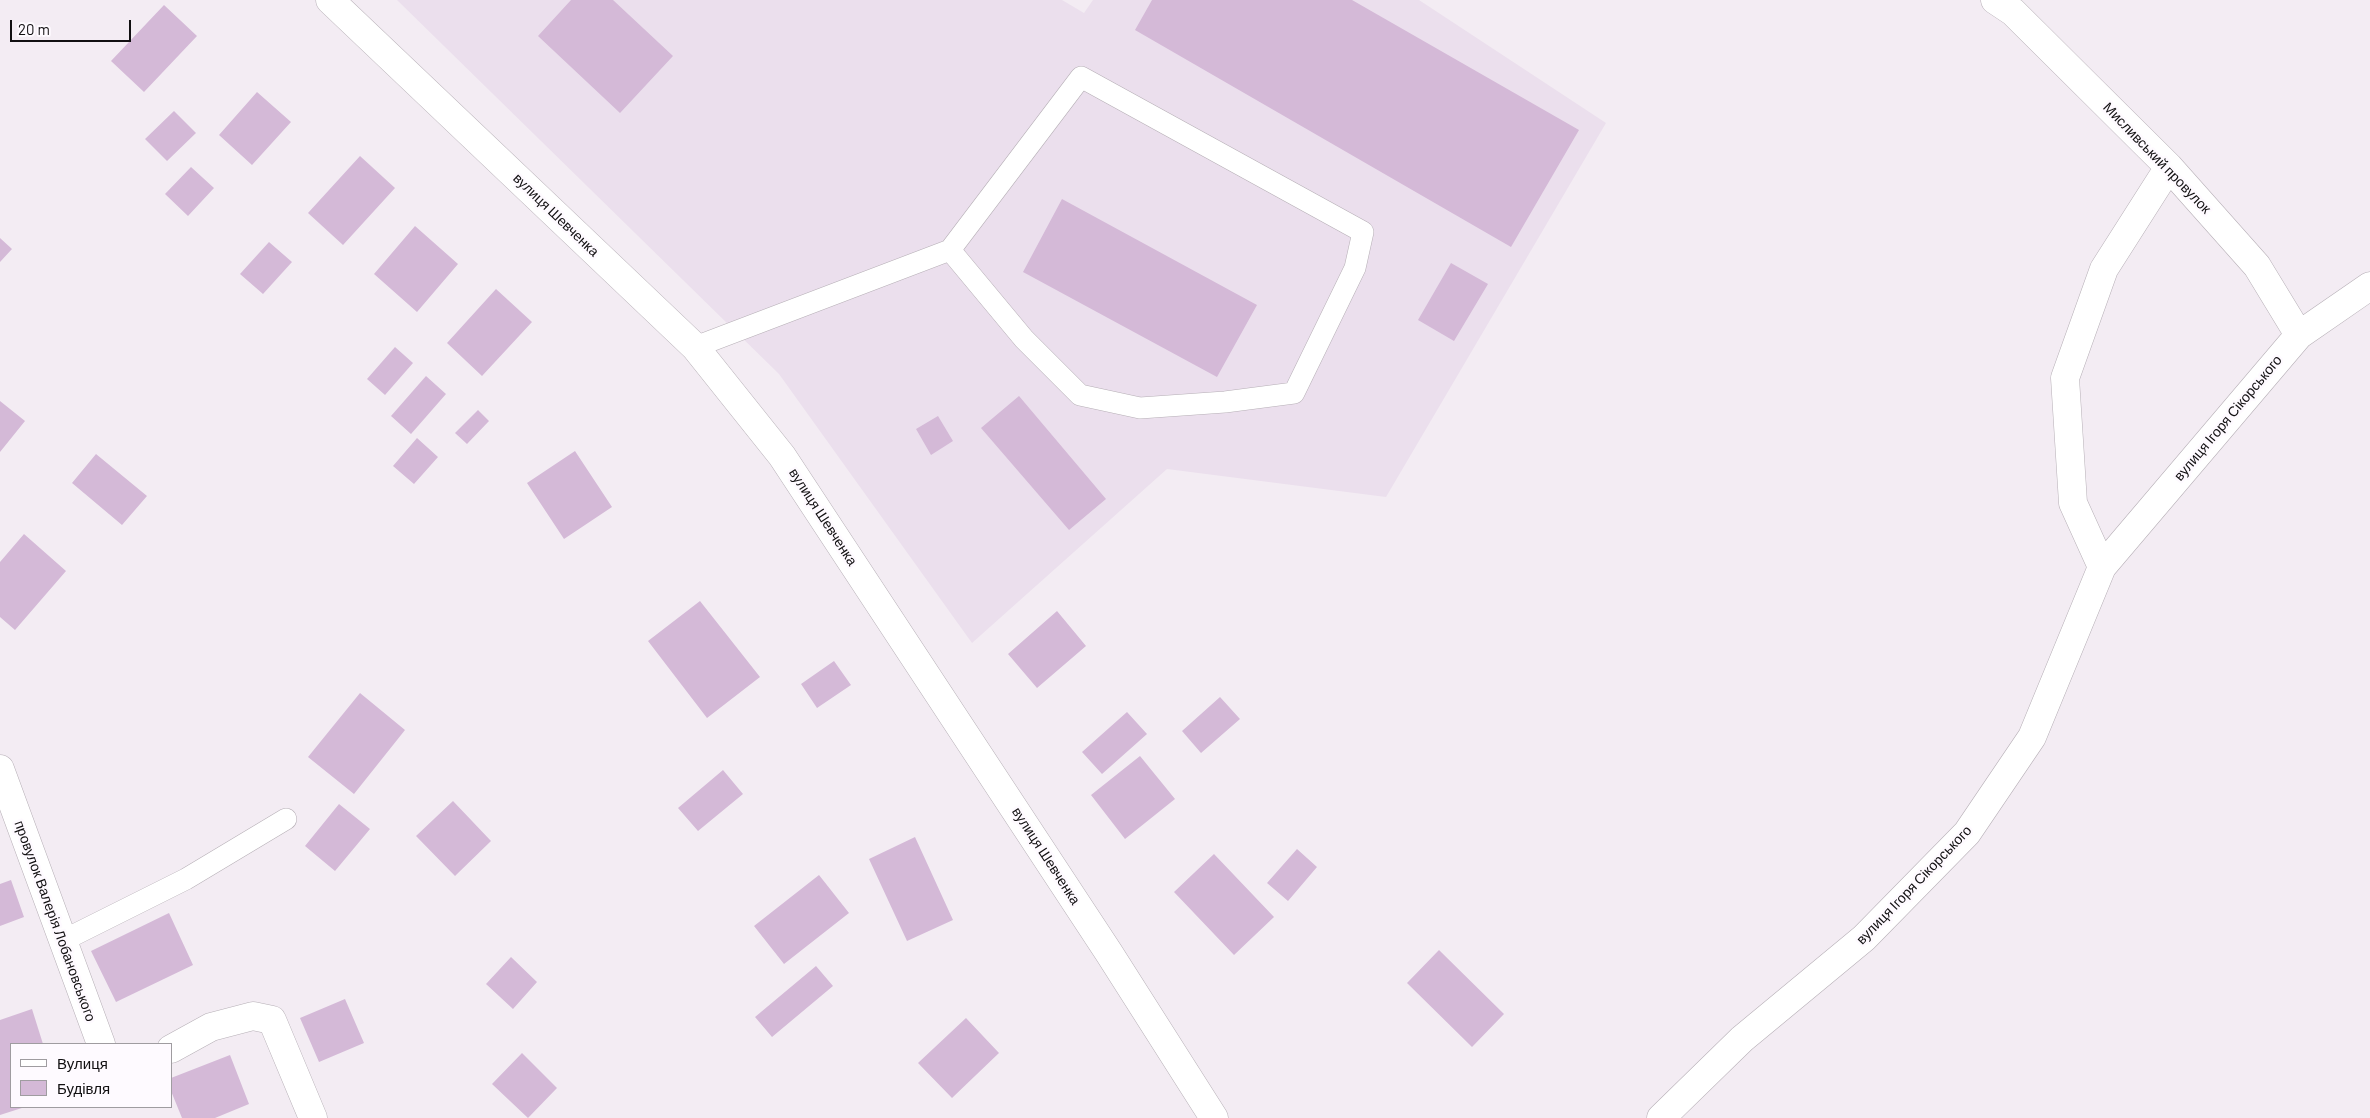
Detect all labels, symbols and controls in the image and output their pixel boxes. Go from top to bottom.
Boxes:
scale bar [12,10,134,42]
text: 20 m [18,20,50,38]
street label: Мисливський провулок [2100,99,2214,217]
street label: вулиця Шевченка [510,170,602,260]
street label: вулиця Ігоря Сікорського [2171,352,2285,484]
street label: вулиця Шевченка [785,465,861,569]
street label: вулиця Шевченка [1008,804,1084,908]
street label: провулок Валерія Лобановського [11,818,99,1024]
street label: вулиця Ігоря Сікорського [1853,822,1975,948]
legend [10,1043,172,1108]
text: Вулиця [57,1054,108,1072]
text: Будівля [57,1079,110,1097]

